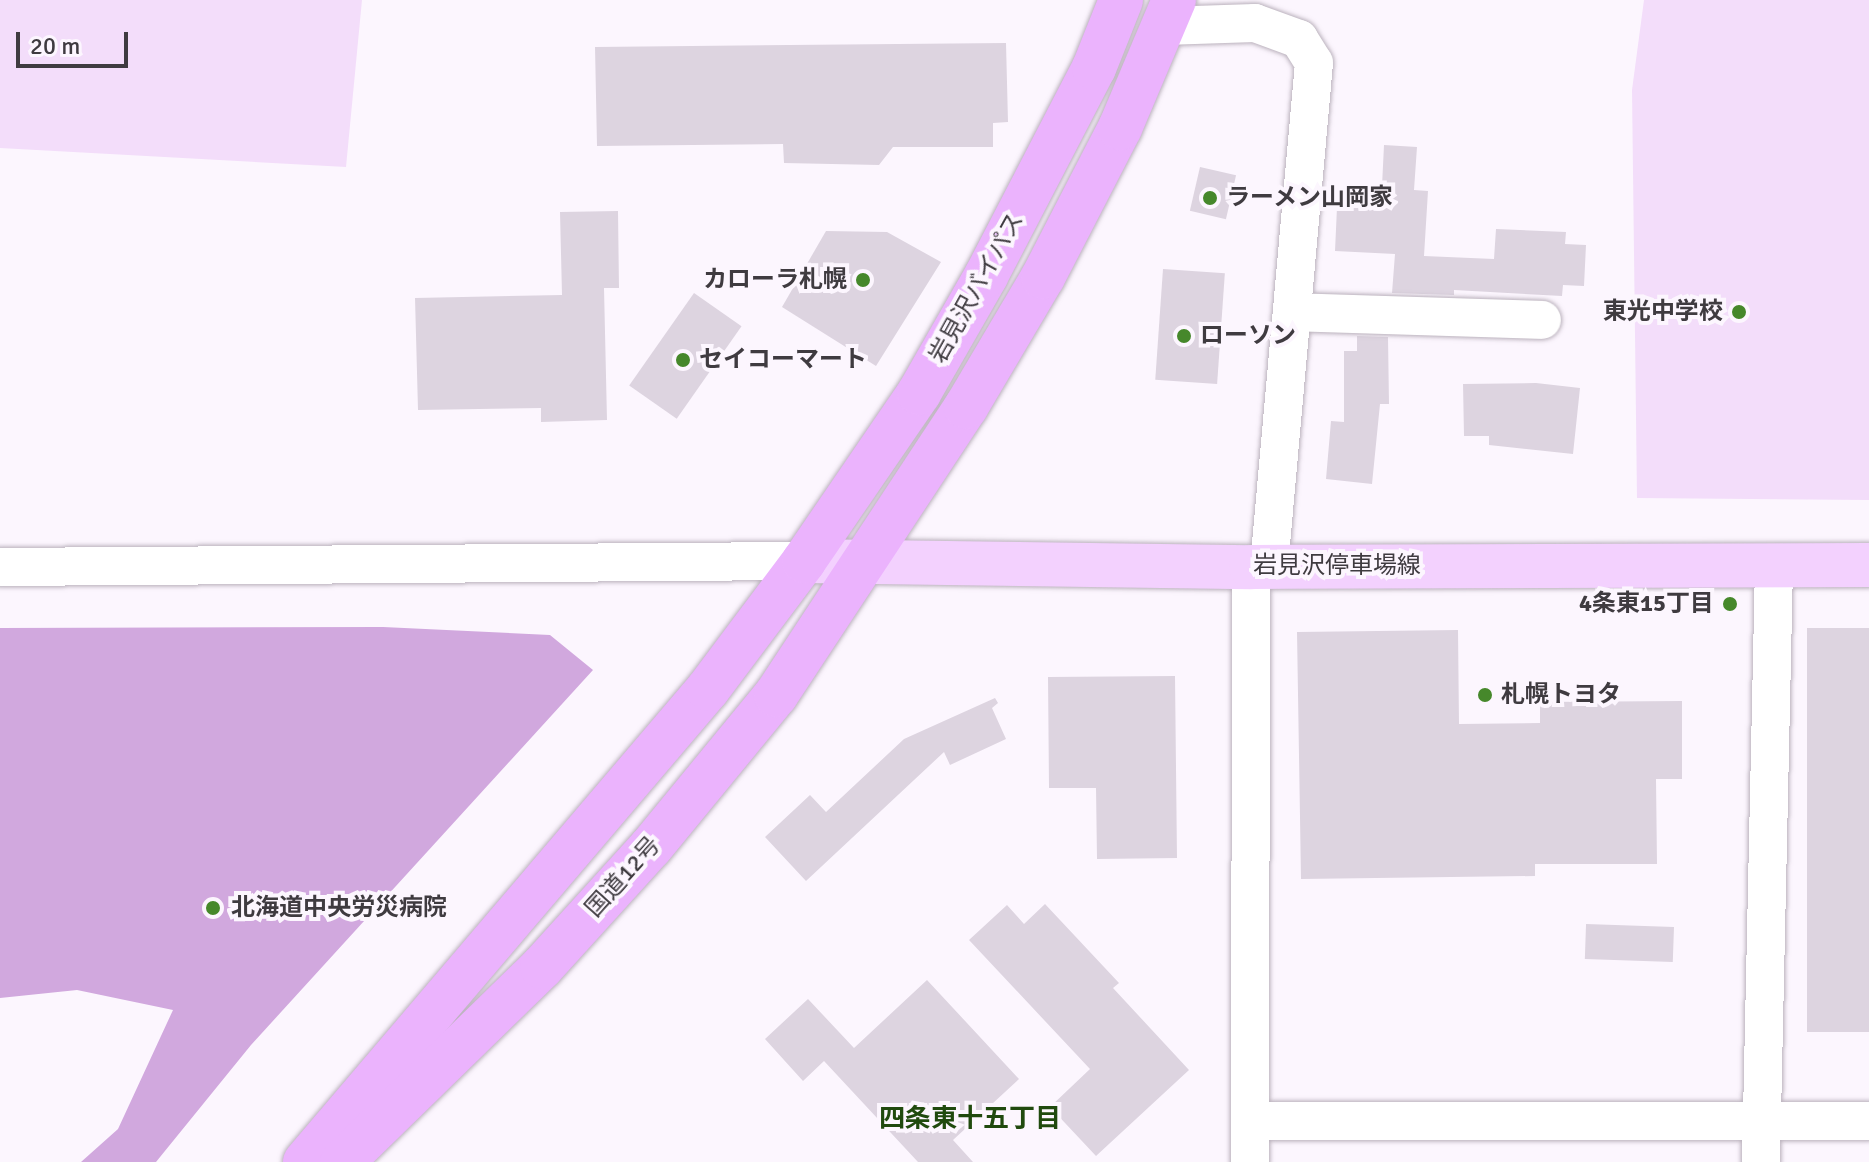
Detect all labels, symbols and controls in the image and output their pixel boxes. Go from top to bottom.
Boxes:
scale bar [20,16,132,66]
text: 20 m [30,31,80,61]
place label: ラーメン山岡家 [1226,184,1394,212]
marker: ラーメン山岡家 [1201,189,1219,207]
street label: 岩見沢バイパス [924,208,1030,368]
place label: カローラ札幌 [703,266,847,294]
marker: カローラ札幌 [854,271,872,289]
place label: 東光中学校 [1603,298,1723,326]
marker: 東光中学校 [1730,303,1748,321]
place label: ローソン [1200,322,1296,350]
marker: ローソン [1175,327,1193,345]
place label: セイコーマート [699,346,867,374]
marker: セイコーマート [674,351,692,369]
street label: 岩見沢停車場線 [1253,552,1421,580]
place label: 4条東15丁目 [1579,590,1714,618]
marker: 4条東15丁目 [1721,595,1739,613]
place label: 札幌トヨタ [1501,681,1621,709]
marker: 札幌トヨタ [1476,686,1494,704]
street label: 国道12号 [580,831,666,923]
place label: 北海道中央労災病院 [231,894,447,922]
marker: 北海道中央労災病院 [202,897,224,919]
district label: 四条東十五丁目 [879,1104,1061,1136]

